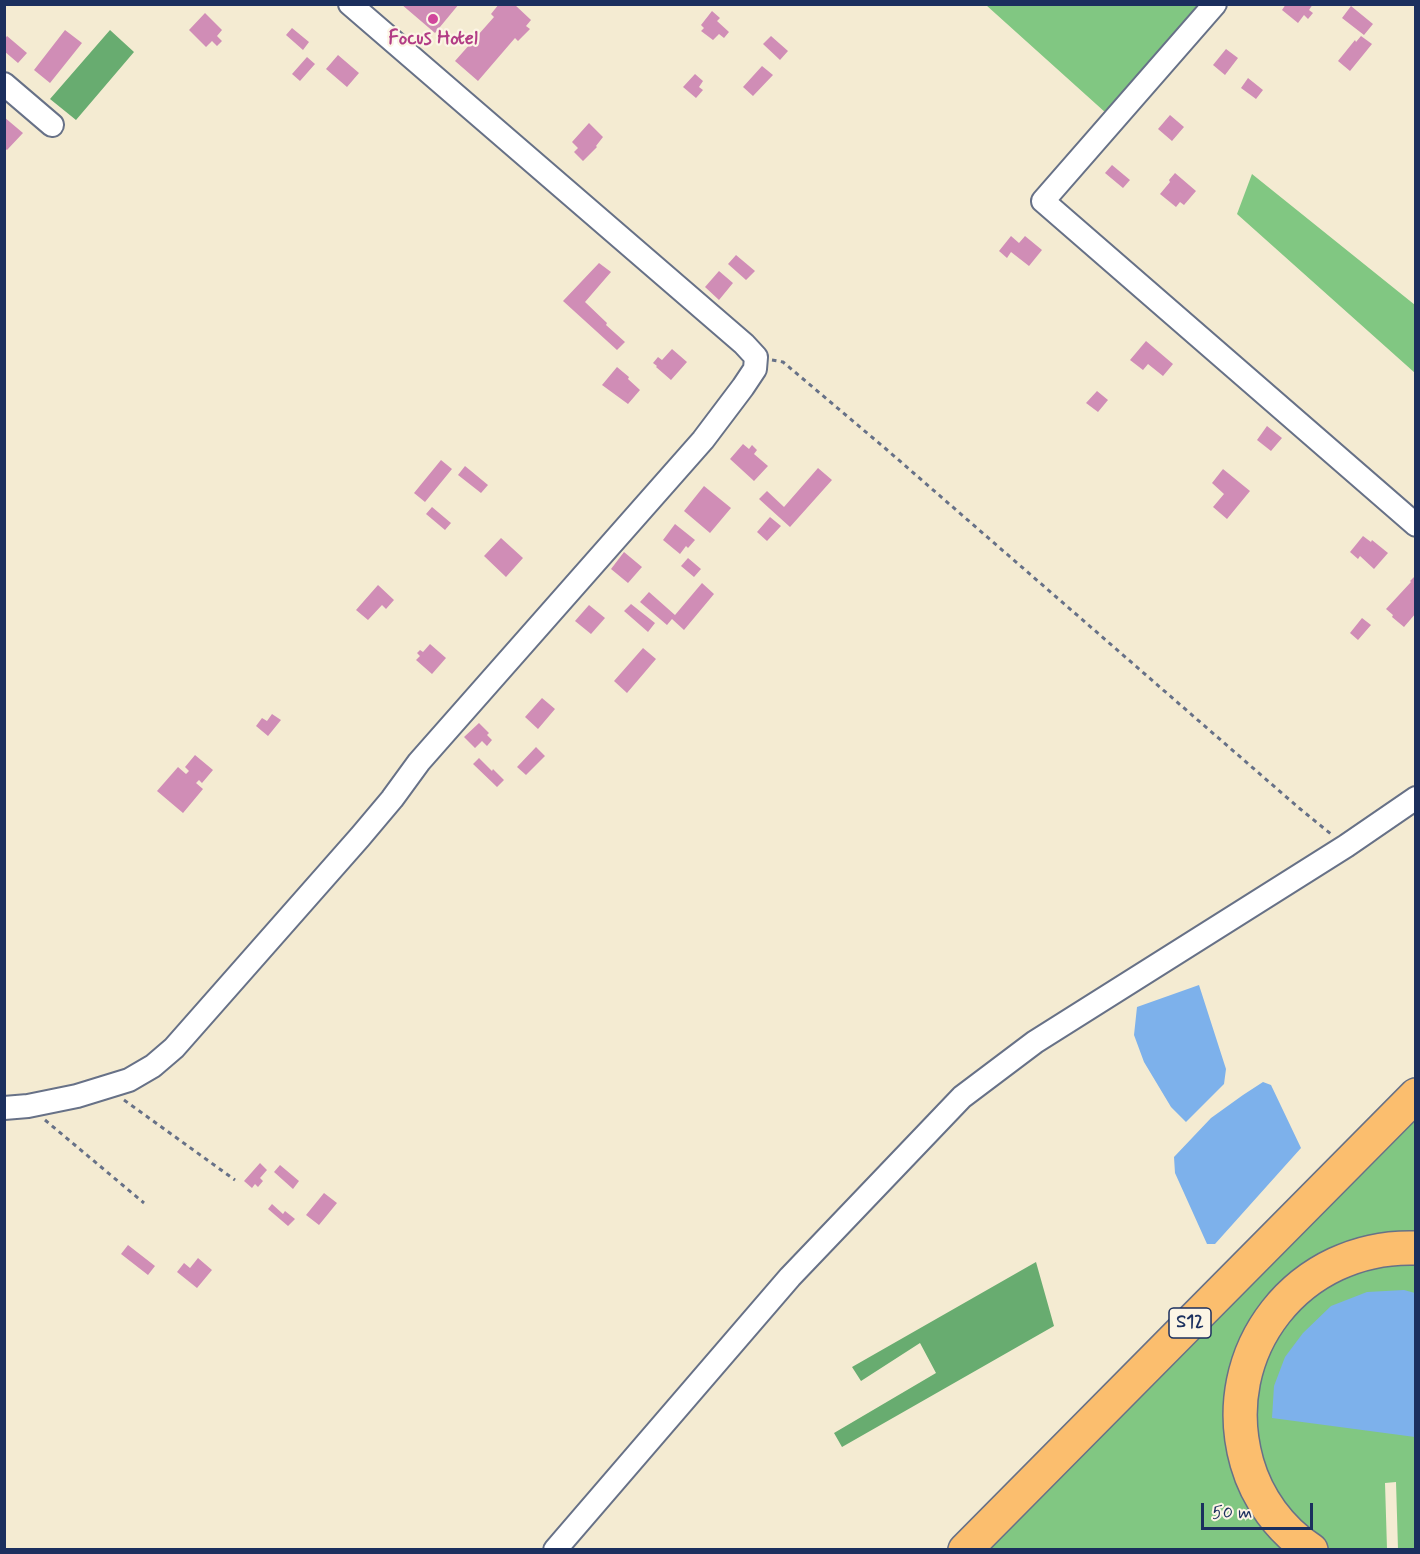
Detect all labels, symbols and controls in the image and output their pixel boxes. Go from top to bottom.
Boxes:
marker: Focus Hotel [426,12,440,26]
place label: Focus Hotel [388,28,478,52]
road number: S12 [1169,1308,1211,1338]
scale bar [1204,1491,1316,1529]
text: 50 m [1212,1501,1252,1525]

